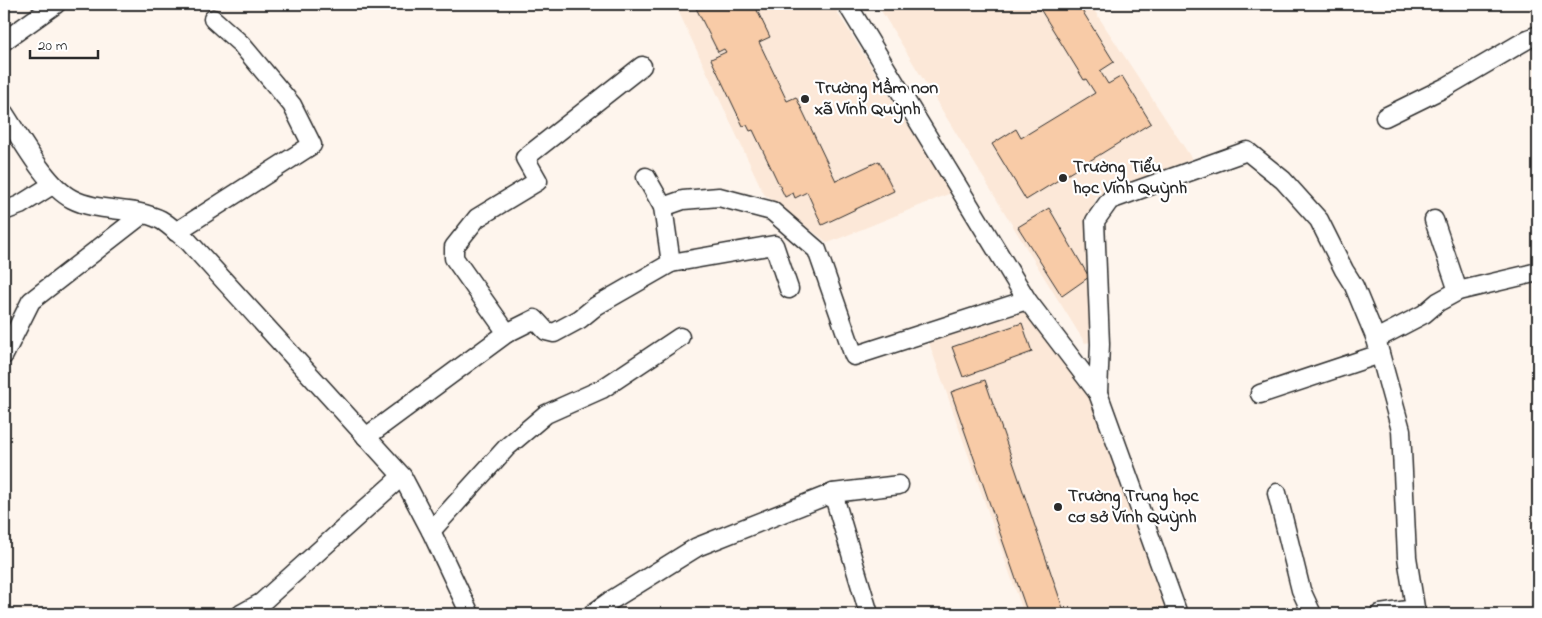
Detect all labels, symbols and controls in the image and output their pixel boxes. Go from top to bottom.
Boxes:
scale bar [30,28,98,60]
text: 20 m [38,35,68,57]
place label: Trường Mầm non xã Vĩnh Quỳnh [814,76,938,124]
marker: Trường Mầm non xã Vĩnh Quỳnh [799,93,811,105]
place label: Trường Tiểu học Vĩnh Quỳnh [1073,155,1188,203]
marker: Trường Tiểu học Vĩnh Quỳnh [1057,172,1069,184]
place label: Trường Trung học cơ sở Vĩnh Quỳnh [1068,484,1199,532]
marker: Trường Trung học cơ sở Vĩnh Quỳnh [1052,501,1064,513]

